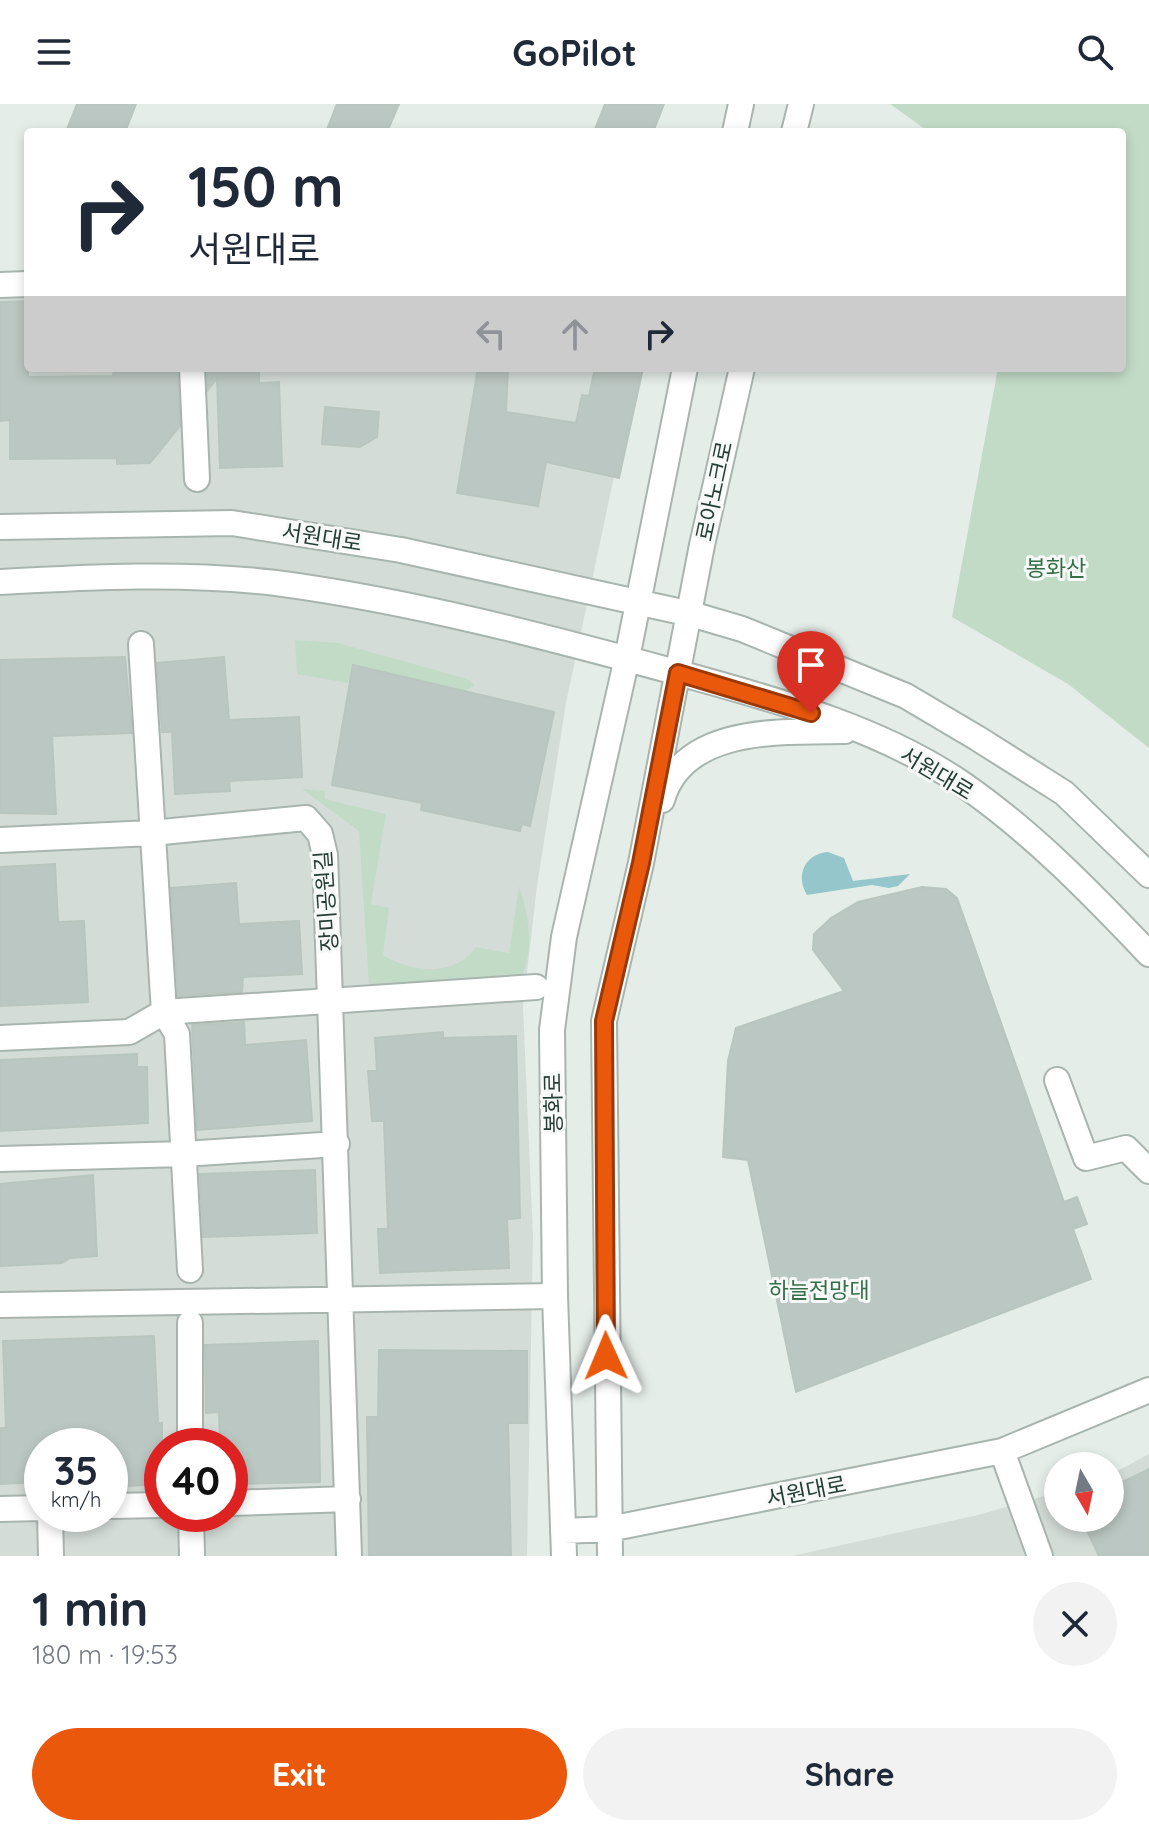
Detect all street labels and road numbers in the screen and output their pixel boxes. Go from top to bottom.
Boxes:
street label: 로아노크로 [690,439,738,543]
street label: 서원대로 [280,517,364,557]
street label: 서원대로 [895,740,979,806]
street label: 장미공원길 [309,850,343,952]
street label: 봉화로 [538,1072,568,1134]
street label: 서원대로 [764,1470,848,1512]

